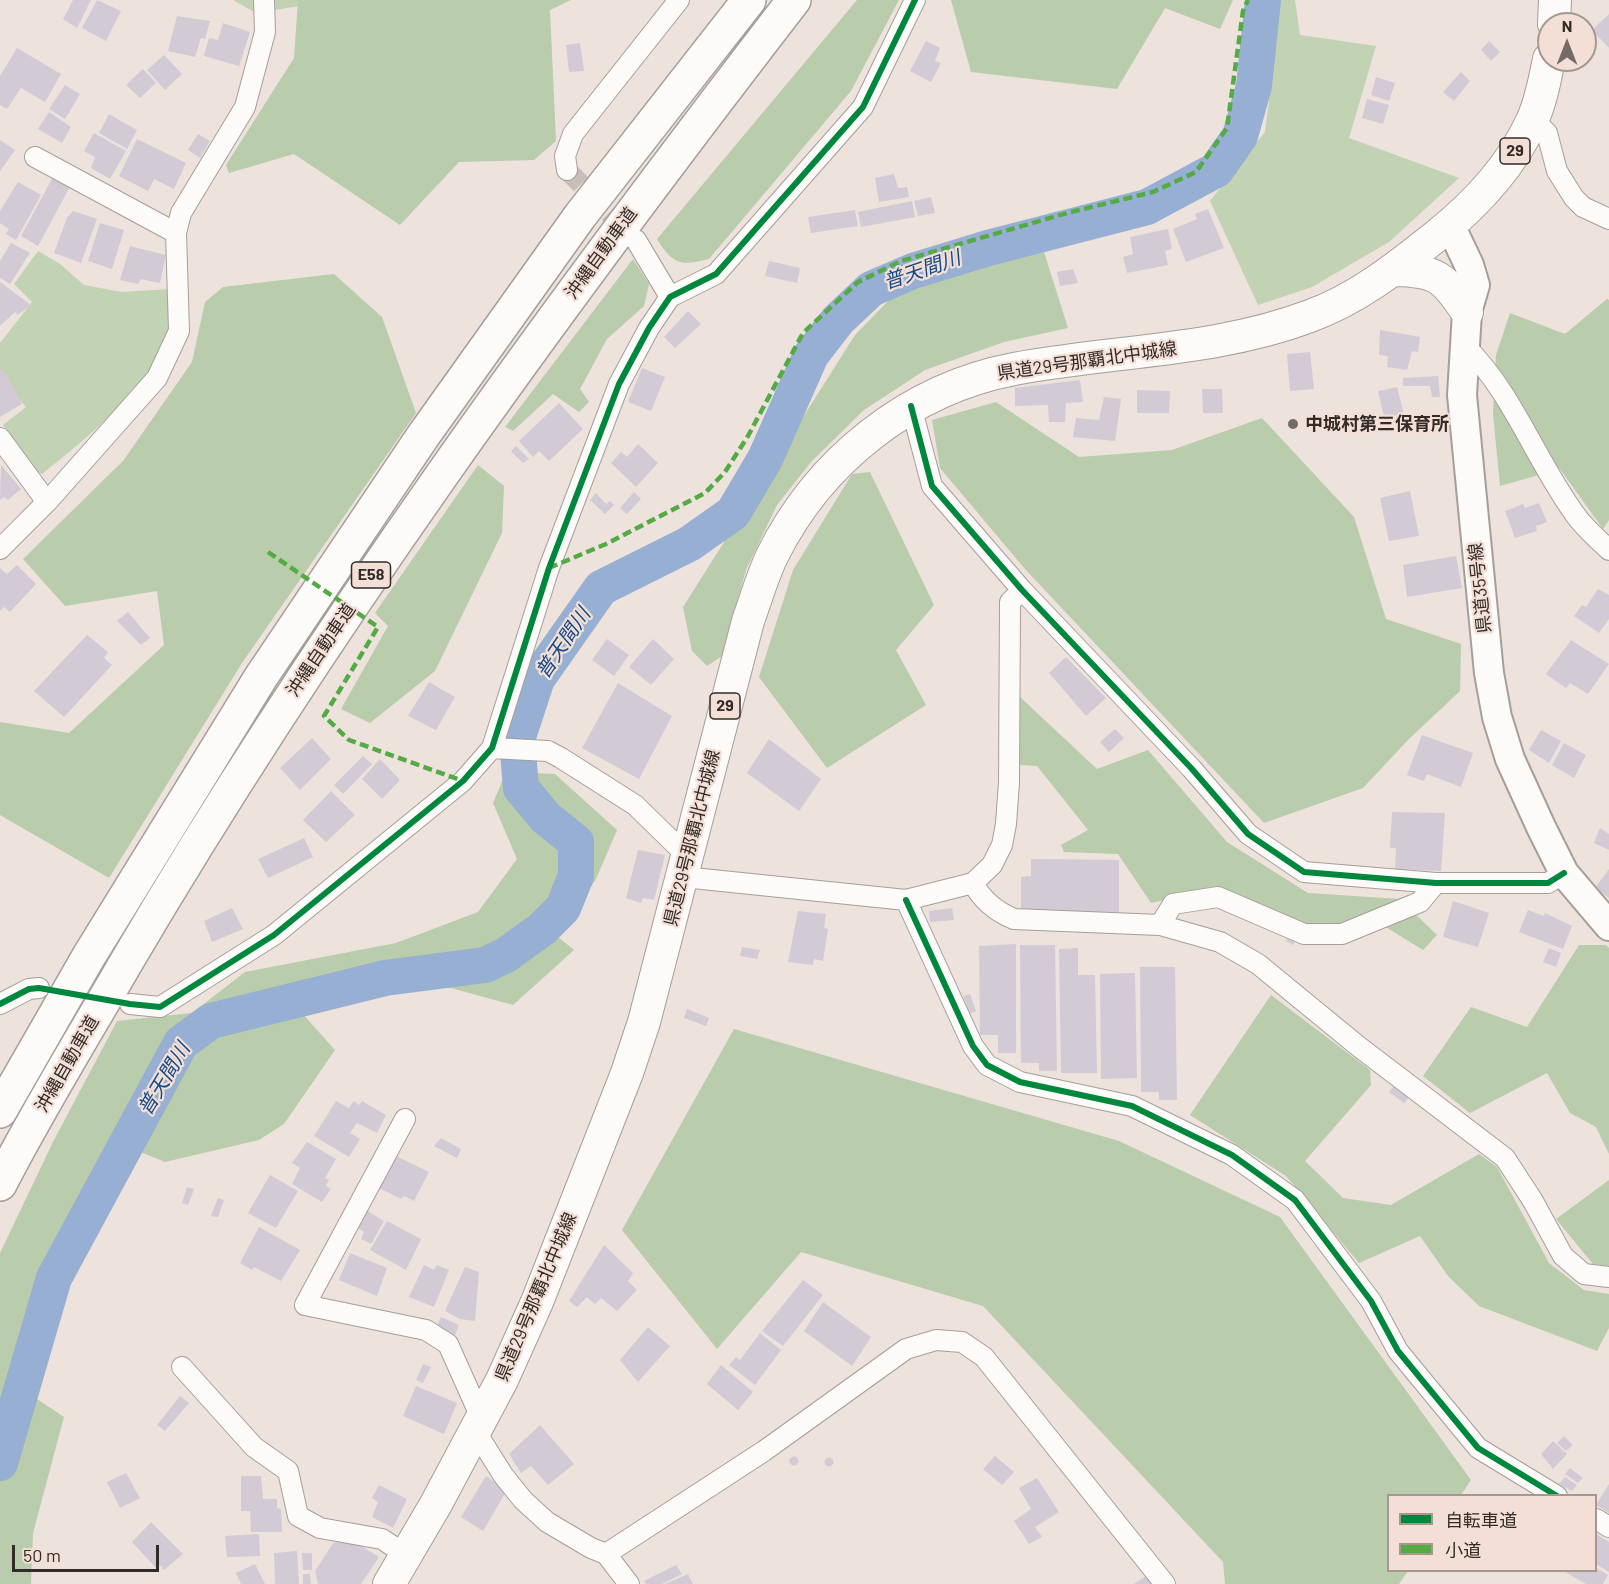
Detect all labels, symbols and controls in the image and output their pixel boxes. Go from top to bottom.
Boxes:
north arrow [1537,12,1597,72]
text: N [1562,16,1572,35]
road number: 29 [1500,138,1530,164]
street label: 沖縄自動車道 [561,203,641,303]
water label: 普天間川 [880,246,964,294]
street label: 県道29号那覇北中城線 [996,338,1178,384]
place label: 中城村第三保育所 [1305,413,1449,435]
marker: 中城村第三保育所 [1286,417,1300,431]
street label: 県道35号線 [1465,542,1495,634]
road number: E58 [352,562,391,588]
street label: 沖縄自動車道 [282,599,360,701]
water label: 普天間川 [531,603,595,683]
road number: 29 [710,693,740,719]
street label: 県道29号那覇北中城線 [660,748,724,928]
street label: 沖縄自動車道 [31,1012,103,1116]
water label: 普天間川 [133,1039,195,1119]
street label: 県道29号那覇北中城線 [491,1209,581,1385]
legend [1387,1494,1597,1572]
text: 自転車道 [1445,1509,1517,1531]
scale bar [15,1533,162,1571]
text: 小道 [1445,1539,1481,1561]
text: 50 m [23,1544,61,1566]

